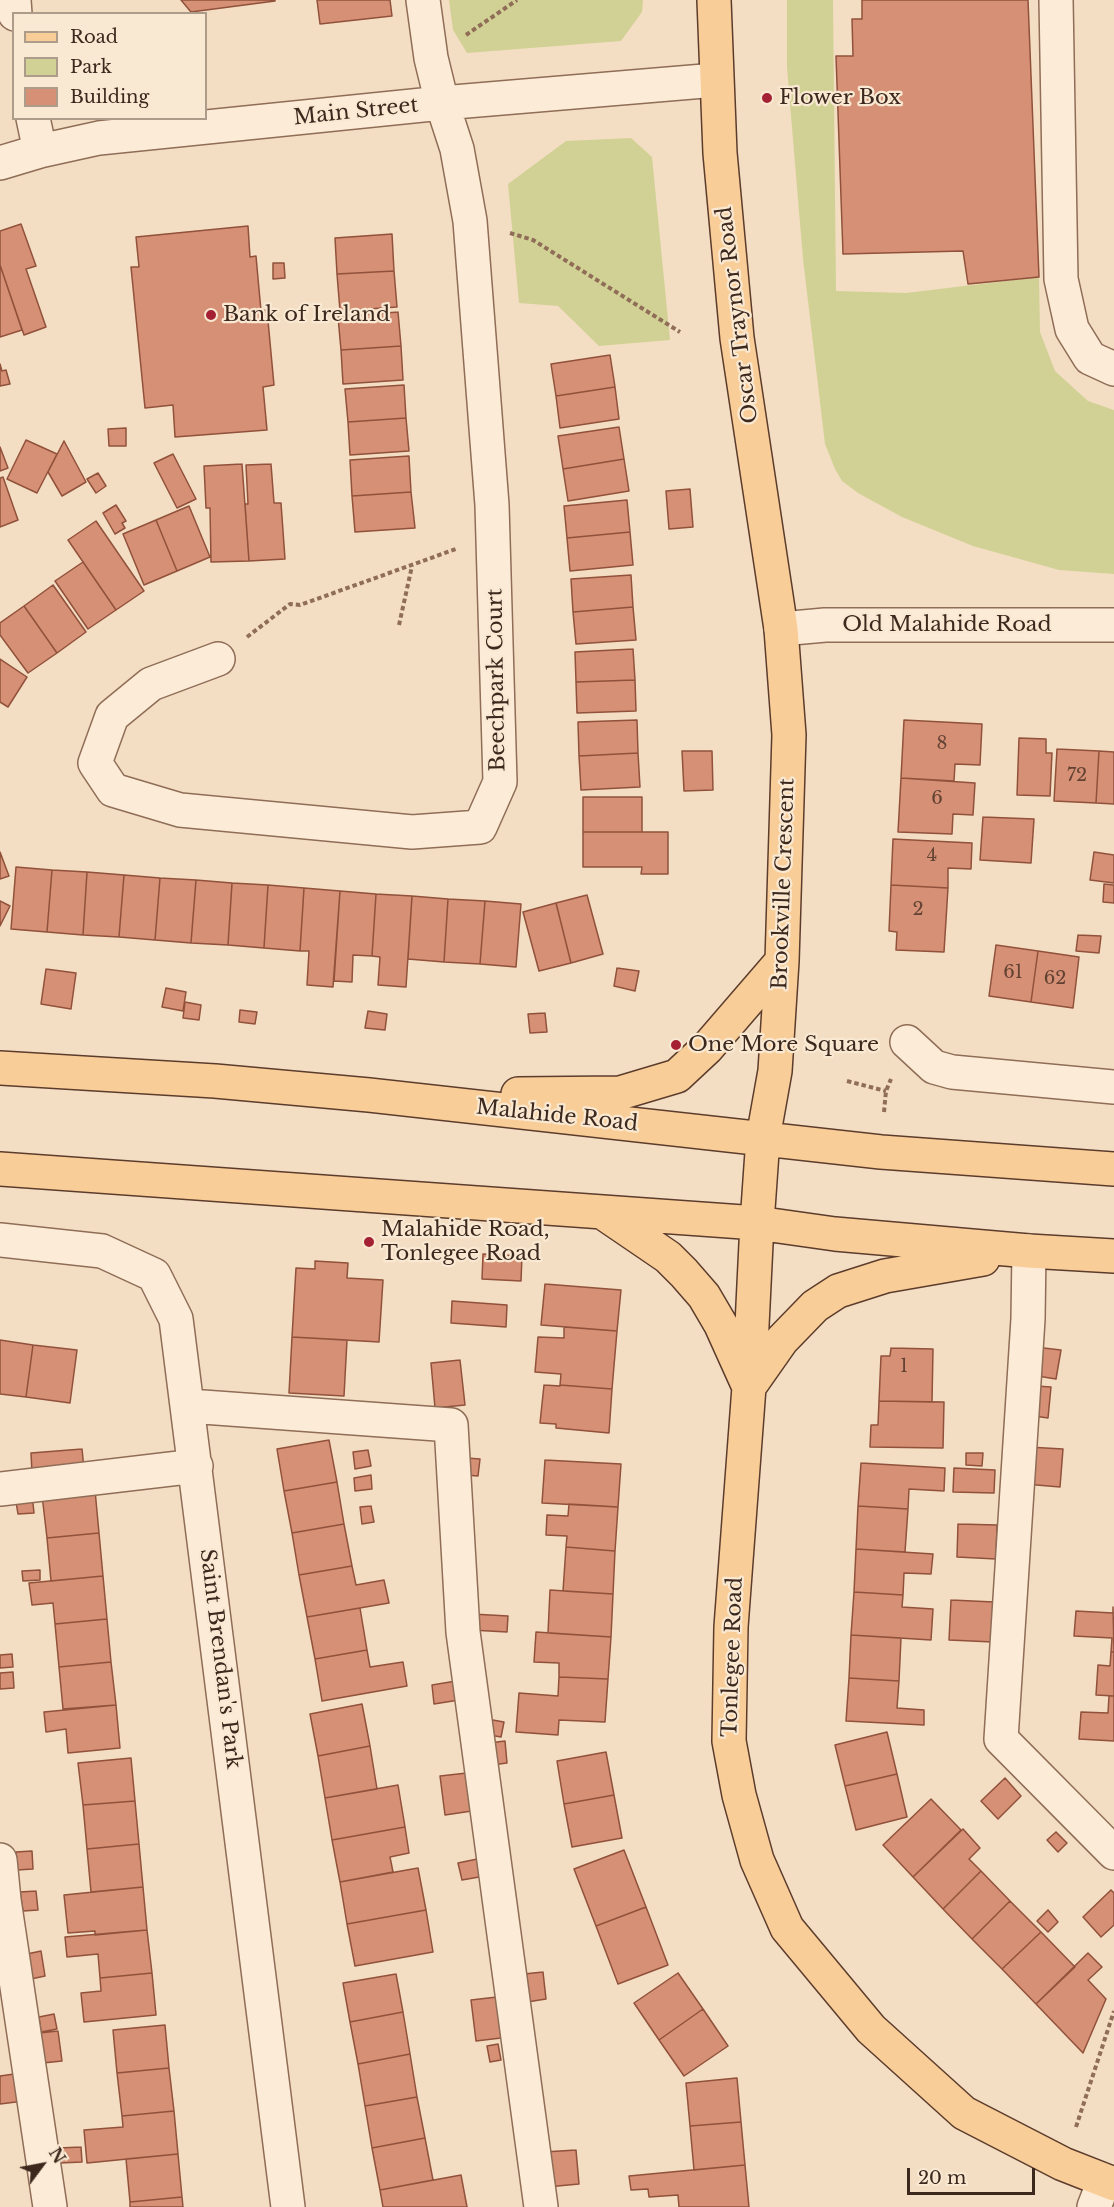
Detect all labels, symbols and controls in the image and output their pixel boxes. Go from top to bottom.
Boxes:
legend [12,12,207,120]
text: Road [70,26,118,48]
text: Park [70,56,112,78]
place label: Flower Box [779,85,901,111]
text: Building [70,86,149,108]
marker: Flower Box [760,91,774,105]
street label: Main Street [292,93,420,131]
street label: Oscar Traynor Road [712,205,764,425]
place label: Bank of Ireland [223,302,390,328]
marker: Bank of Ireland [204,308,218,322]
street label: Beechpark Court [483,588,511,772]
street label: Old Malahide Road [842,612,1052,638]
house number: 8 [937,733,947,755]
house number: 72 [1067,765,1087,787]
street label: Brookville Crescent [768,778,800,990]
house number: 6 [931,788,943,810]
house number: 4 [927,845,937,867]
house number: 2 [912,899,924,921]
house number: 61 [1003,962,1023,984]
house number: 62 [1044,968,1066,990]
place label: One More Square [688,1032,879,1058]
marker: One More Square [669,1038,683,1052]
street label: Malahide Road [475,1095,639,1137]
place label: Malahide Road, Tonlegee Road [381,1217,549,1267]
marker: Malahide Road, Tonlegee Road [362,1235,376,1249]
house number: 1 [900,1356,908,1378]
street label: Saint Brendan's Park [194,1548,246,1770]
street label: Tonlegee Road [718,1577,748,1737]
north arrow [12,2135,72,2195]
text: N [45,2144,70,2167]
scale bar [910,2156,1038,2194]
text: 20 m [918,2167,966,2189]

